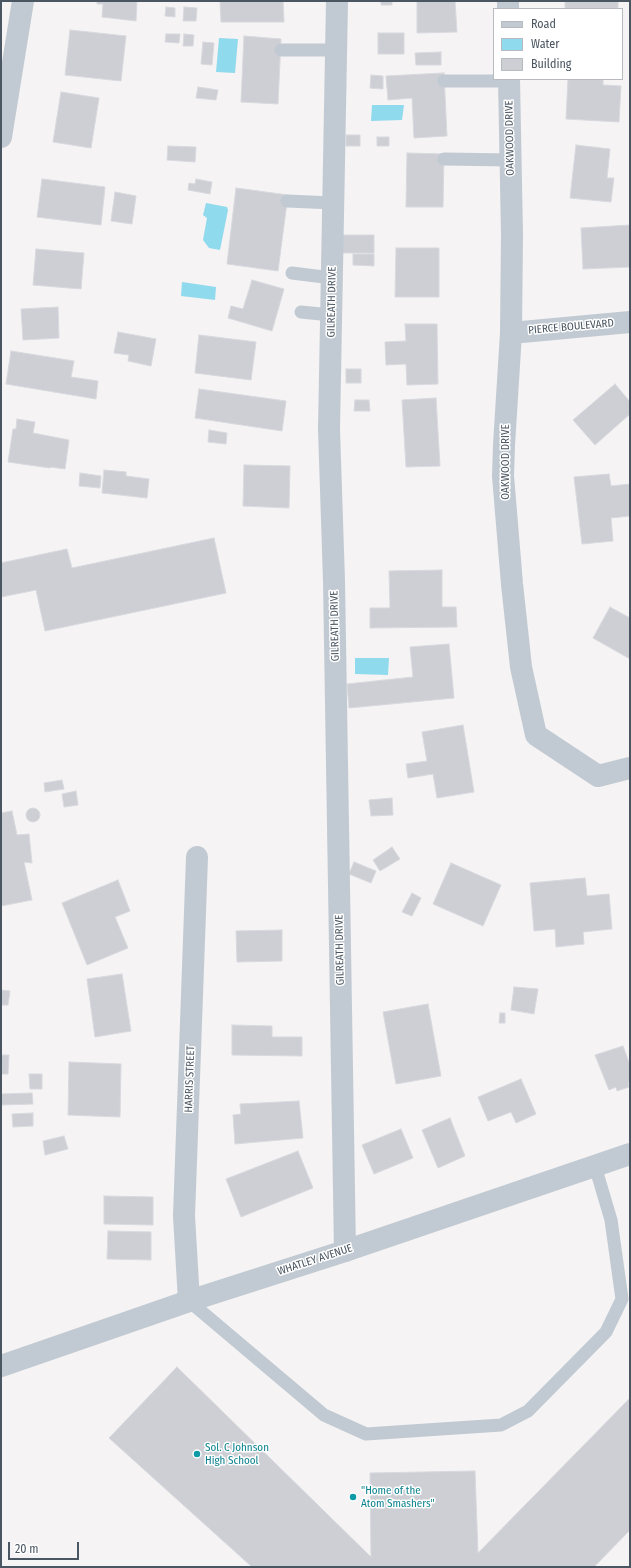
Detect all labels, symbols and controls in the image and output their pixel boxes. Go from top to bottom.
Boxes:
legend [493,8,623,80]
text: Road [531,17,556,31]
text: Water [531,37,559,51]
text: Building [531,57,571,71]
street label: OAKWOOD DRIVE [503,100,517,176]
street label: GILREATH DRIVE [325,266,339,338]
street label: PIERCE BOULEVARD [528,317,614,337]
street label: OAKWOOD DRIVE [499,424,513,500]
street label: GILREATH DRIVE [328,590,342,662]
street label: GILREATH DRIVE [333,914,347,986]
street label: HARRIS STREET [182,1045,198,1113]
street label: WHATLEY AVENUE [276,1242,354,1278]
place label: Sol. C Johnson High School [205,1441,269,1467]
marker: Sol. C Johnson High School [192,1449,202,1459]
place label: "Home of the Atom Smashers" [361,1484,435,1510]
marker: "Home of the Atom Smashers" [348,1492,358,1502]
scale bar [10,1534,81,1560]
text: 20 m [15,1542,39,1556]

